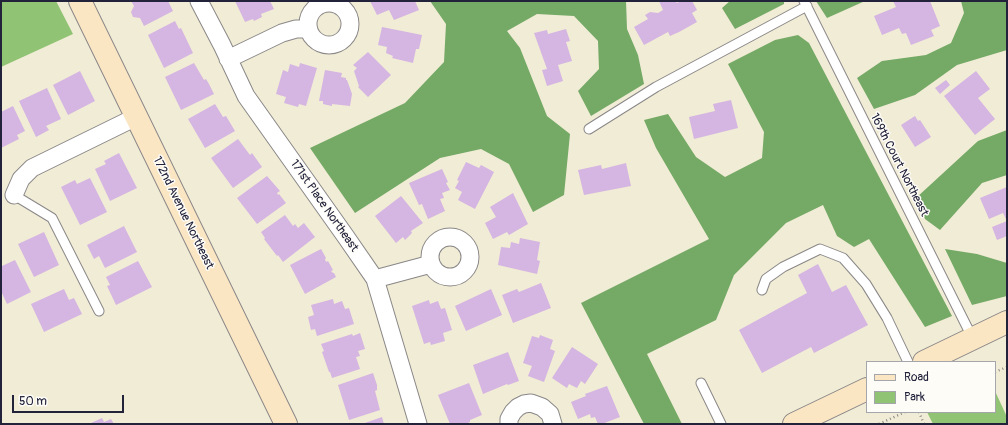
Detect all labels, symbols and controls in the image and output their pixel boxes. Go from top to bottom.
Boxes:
street label: 169th Court Northeast [867,111,931,219]
street label: 172nd Avenue Northeast [149,154,217,272]
street label: 171st Place Northeast [287,157,361,255]
legend [866,361,996,413]
text: Road [904,370,929,385]
scale bar [14,387,126,413]
text: Park [904,390,925,405]
text: 50 m [19,394,47,409]

